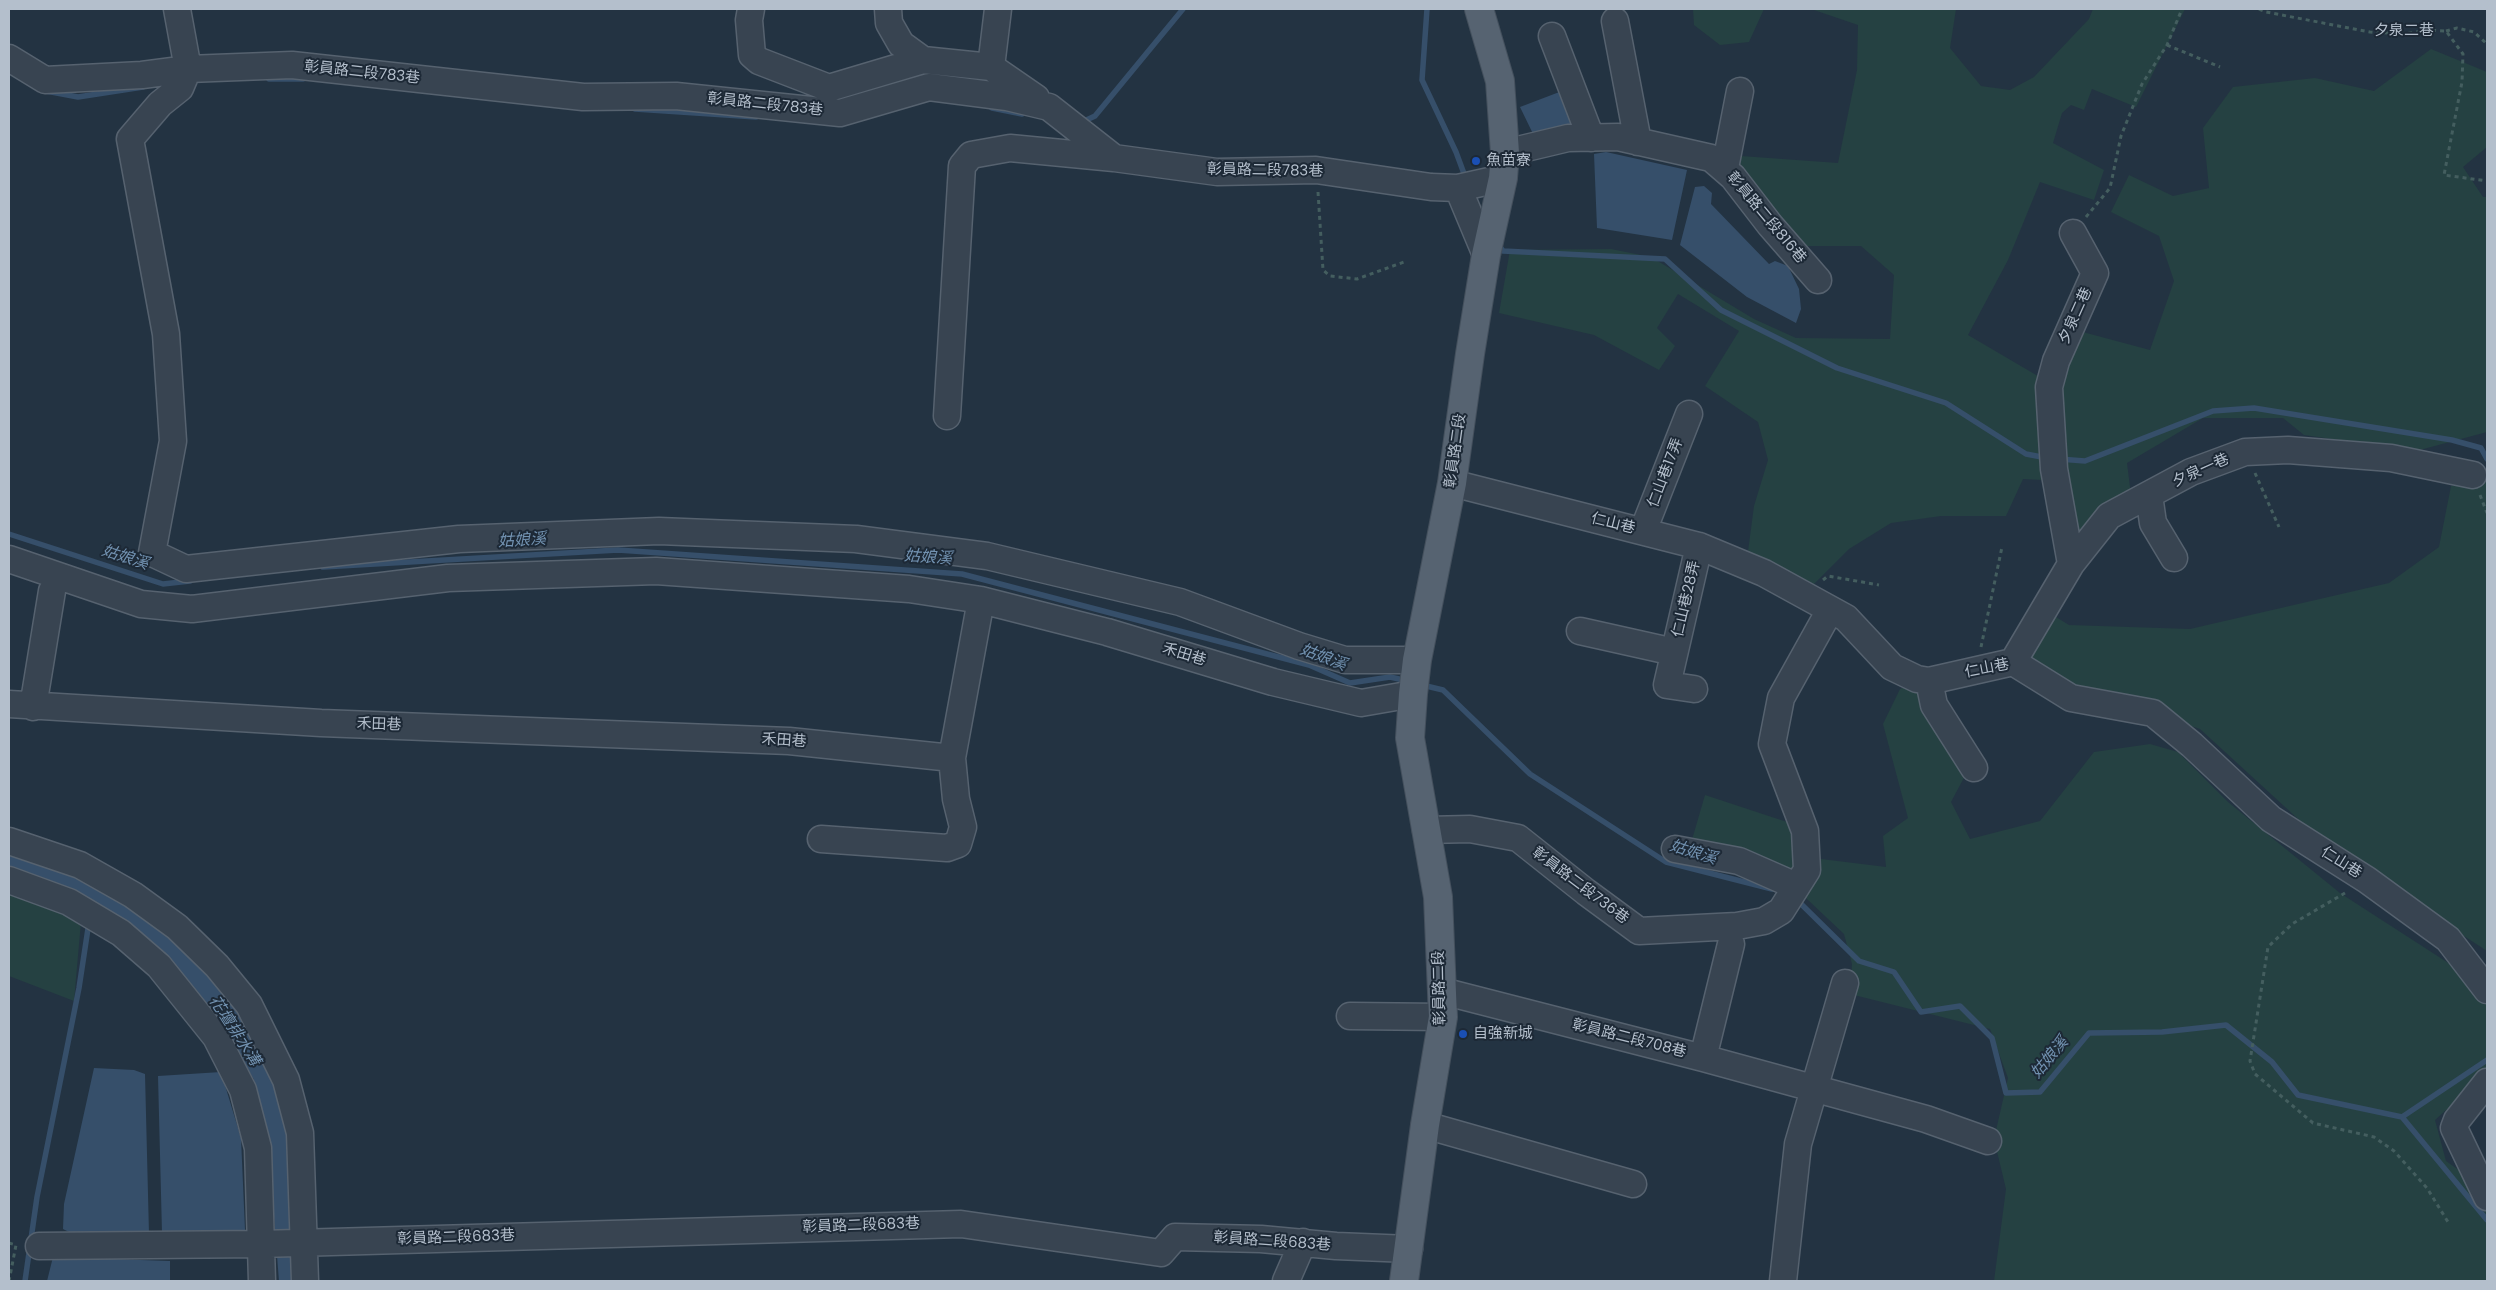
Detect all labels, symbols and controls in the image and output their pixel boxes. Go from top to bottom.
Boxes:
street label: 夕泉二巷 [2374,22,2434,40]
street label: 彰員路二段783巷 [303,58,421,88]
street label: 彰員路二段783巷 [706,90,824,120]
place label: 魚苗寮 [1486,152,1531,170]
marker: 魚苗寮 [1470,155,1482,167]
street label: 彰員路二段783巷 [1207,161,1323,181]
street label: 彰員路二段816巷 [1723,169,1809,267]
street label: 夕泉二巷 [2056,285,2096,347]
street label: 彰員路二段 [1442,413,1470,489]
street label: 仁山巷17弄 [1645,436,1687,510]
street label: 夕泉一巷 [2170,451,2232,491]
street label: 仁山巷 [1589,510,1637,538]
water label: 姑娘溪 [498,530,546,552]
water label: 姑娘溪 [99,541,151,575]
water label: 姑娘溪 [903,547,953,569]
street label: 仁山巷28弄 [1669,559,1705,639]
street label: 禾田巷 [1160,640,1208,670]
water label: 姑娘溪 [1297,640,1349,676]
street label: 仁山巷 [1963,656,2011,682]
street label: 禾田巷 [356,715,402,735]
street label: 禾田巷 [761,730,807,752]
water label: 姑娘溪 [1667,837,1719,869]
street label: 仁山巷 [2317,843,2365,883]
street label: 彰員路二段736巷 [1528,844,1632,928]
street label: 彰員路二段 [1430,950,1450,1026]
water label: 花壇排水溝 [204,992,264,1070]
street label: 彰員路二段708巷 [1570,1016,1688,1062]
place label: 自強新城 [1473,1025,1533,1043]
marker: 自強新城 [1457,1028,1469,1040]
water label: 姑娘溪 [2027,1033,2073,1083]
street label: 彰員路二段683巷 [802,1215,920,1237]
street label: 彰員路二段683巷 [397,1227,515,1249]
street label: 彰員路二段683巷 [1213,1229,1331,1255]

